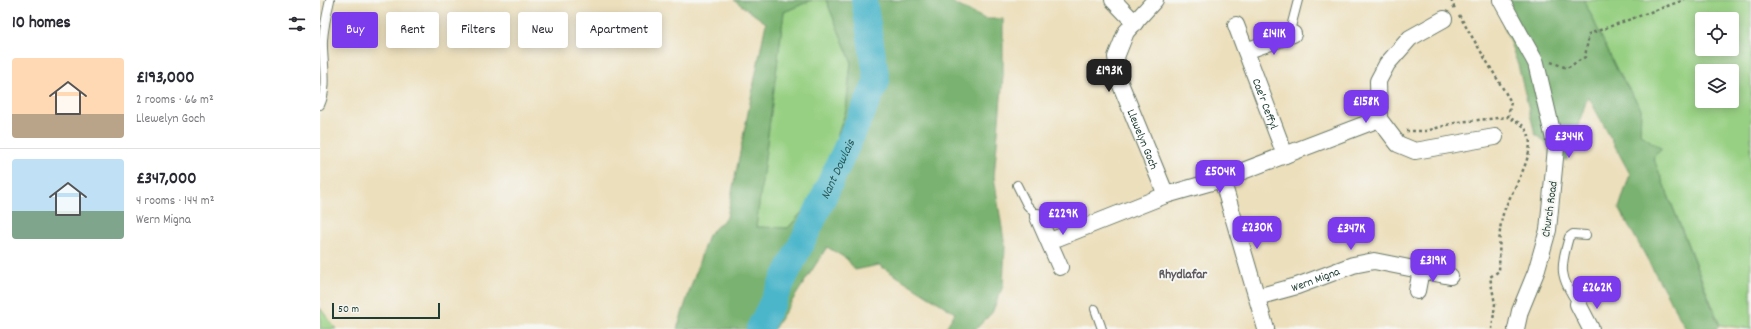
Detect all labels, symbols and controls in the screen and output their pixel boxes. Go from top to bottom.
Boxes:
text: 10 homes [12,12,71,36]
chip: Buy [332,12,378,48]
chip: Rent [386,12,439,48]
chip: Filters [447,12,510,48]
chip: New [518,12,568,48]
chip: Apartment [576,12,662,48]
map controls [1695,12,1739,108]
button: locate [1695,12,1739,56]
icon: filters [286,13,308,35]
pin: £141K [1246,22,1302,56]
text: £141K [1262,25,1286,44]
pin: £193K [1081,59,1137,93]
text: £193K [1095,62,1123,81]
button: layers [1695,64,1739,108]
text: £193,000 [136,67,195,91]
icon: home [44,74,92,122]
street label: Cae'r Ceffyl [1247,76,1282,132]
pin: £158K [1338,90,1394,124]
text: 2 rooms · 66 m² [136,91,214,110]
text: £158K [1353,93,1379,112]
street label: Llewelyn Goch [1122,107,1162,172]
text: Llewelyn Goch [136,110,205,129]
pin: £344K [1541,125,1597,159]
text: £344K [1554,128,1584,147]
water label: Nant Dowlais [817,136,861,203]
pin: £504K [1192,160,1248,194]
text: £504K [1204,163,1236,182]
text: £347,000 [136,168,197,192]
icon: home [44,175,92,223]
street label: Church Road [1538,180,1563,238]
text: 4 rooms · 144 m² [136,192,214,211]
pin: £229K [1035,202,1091,236]
text: £229K [1048,205,1078,224]
text: Wern Migna [136,211,191,230]
pin: £230K [1229,216,1285,250]
pin: £347K [1323,217,1379,251]
text: £230K [1241,219,1273,238]
text: £347K [1337,220,1365,239]
pin: £319K [1405,249,1461,283]
text: £319K [1419,252,1447,271]
street label: Wern Migna [1290,264,1343,297]
district label: Rhydlafar [1159,266,1208,285]
pin: £262K [1569,276,1625,310]
text: £262K [1582,279,1612,298]
scale bar [332,301,440,320]
text: 50 m [338,302,359,318]

